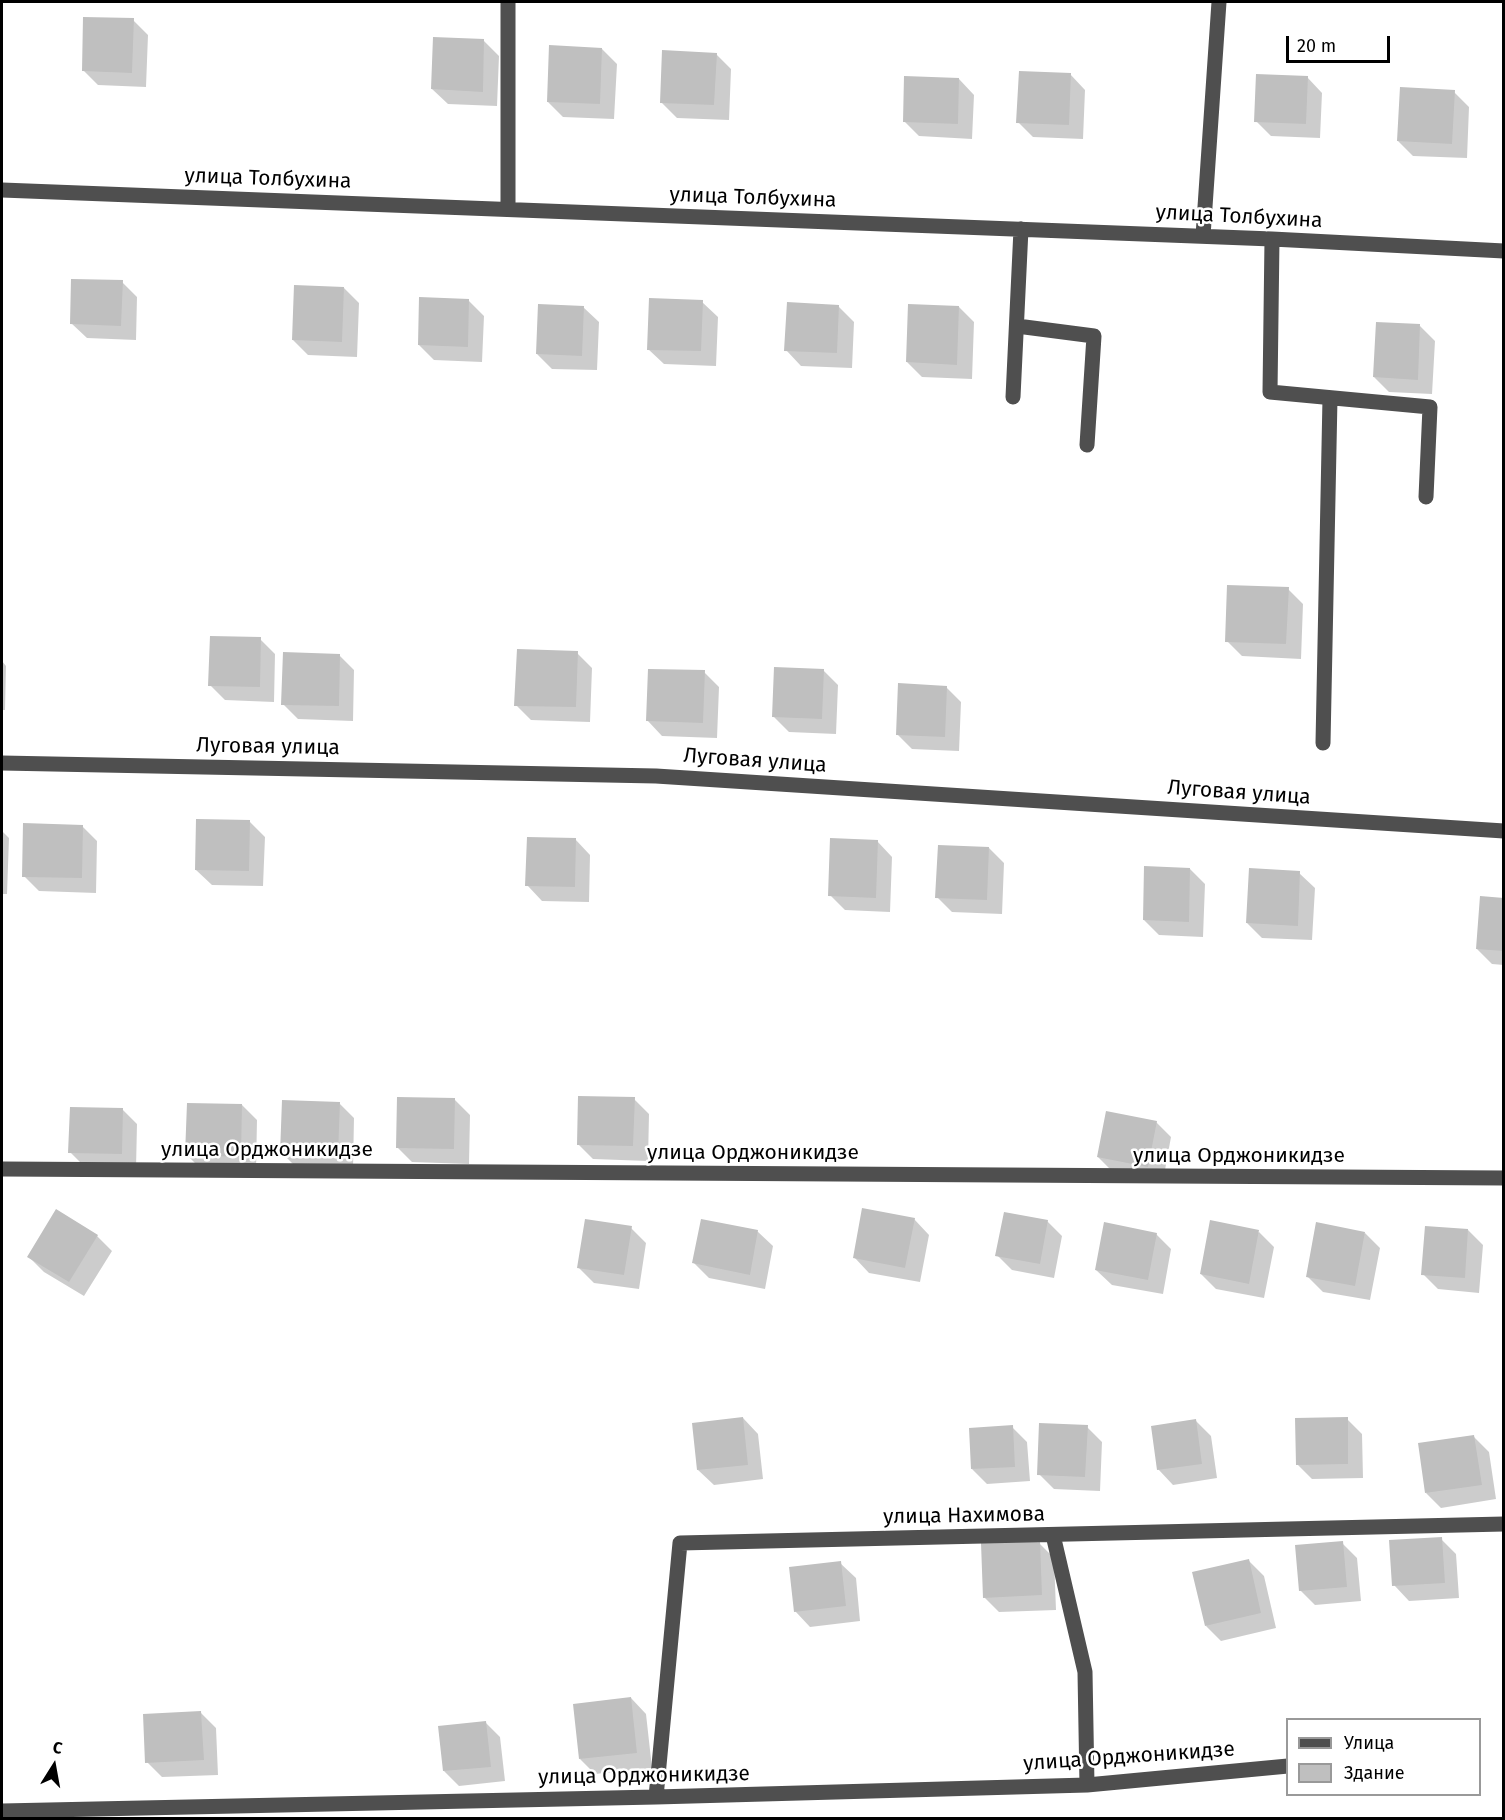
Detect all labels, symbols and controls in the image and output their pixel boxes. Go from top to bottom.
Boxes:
scale bar [1289,24,1392,62]
text: 20 m [1297,35,1336,57]
street label: улица Толбухина [184,163,352,195]
street label: улица Толбухина [669,182,837,214]
street label: улица Толбухина [1155,200,1323,234]
street label: Луговая улица [196,733,340,761]
street label: Луговая улица [682,743,828,779]
street label: Луговая улица [1166,775,1312,811]
street label: улица Орджоникидзе [161,1137,373,1163]
street label: улица Орджоникидзе [647,1140,859,1166]
street label: улица Орджоникидзе [1133,1143,1345,1169]
street label: улица Нахимова [883,1502,1045,1530]
legend [1286,1718,1481,1796]
text: Улица [1344,1732,1394,1754]
north arrow [24,1736,84,1796]
street label: улица Орджоникидзе [1022,1737,1236,1777]
text: С [51,1738,64,1758]
street label: улица Орджоникидзе [538,1762,750,1790]
text: Здание [1344,1762,1405,1784]

